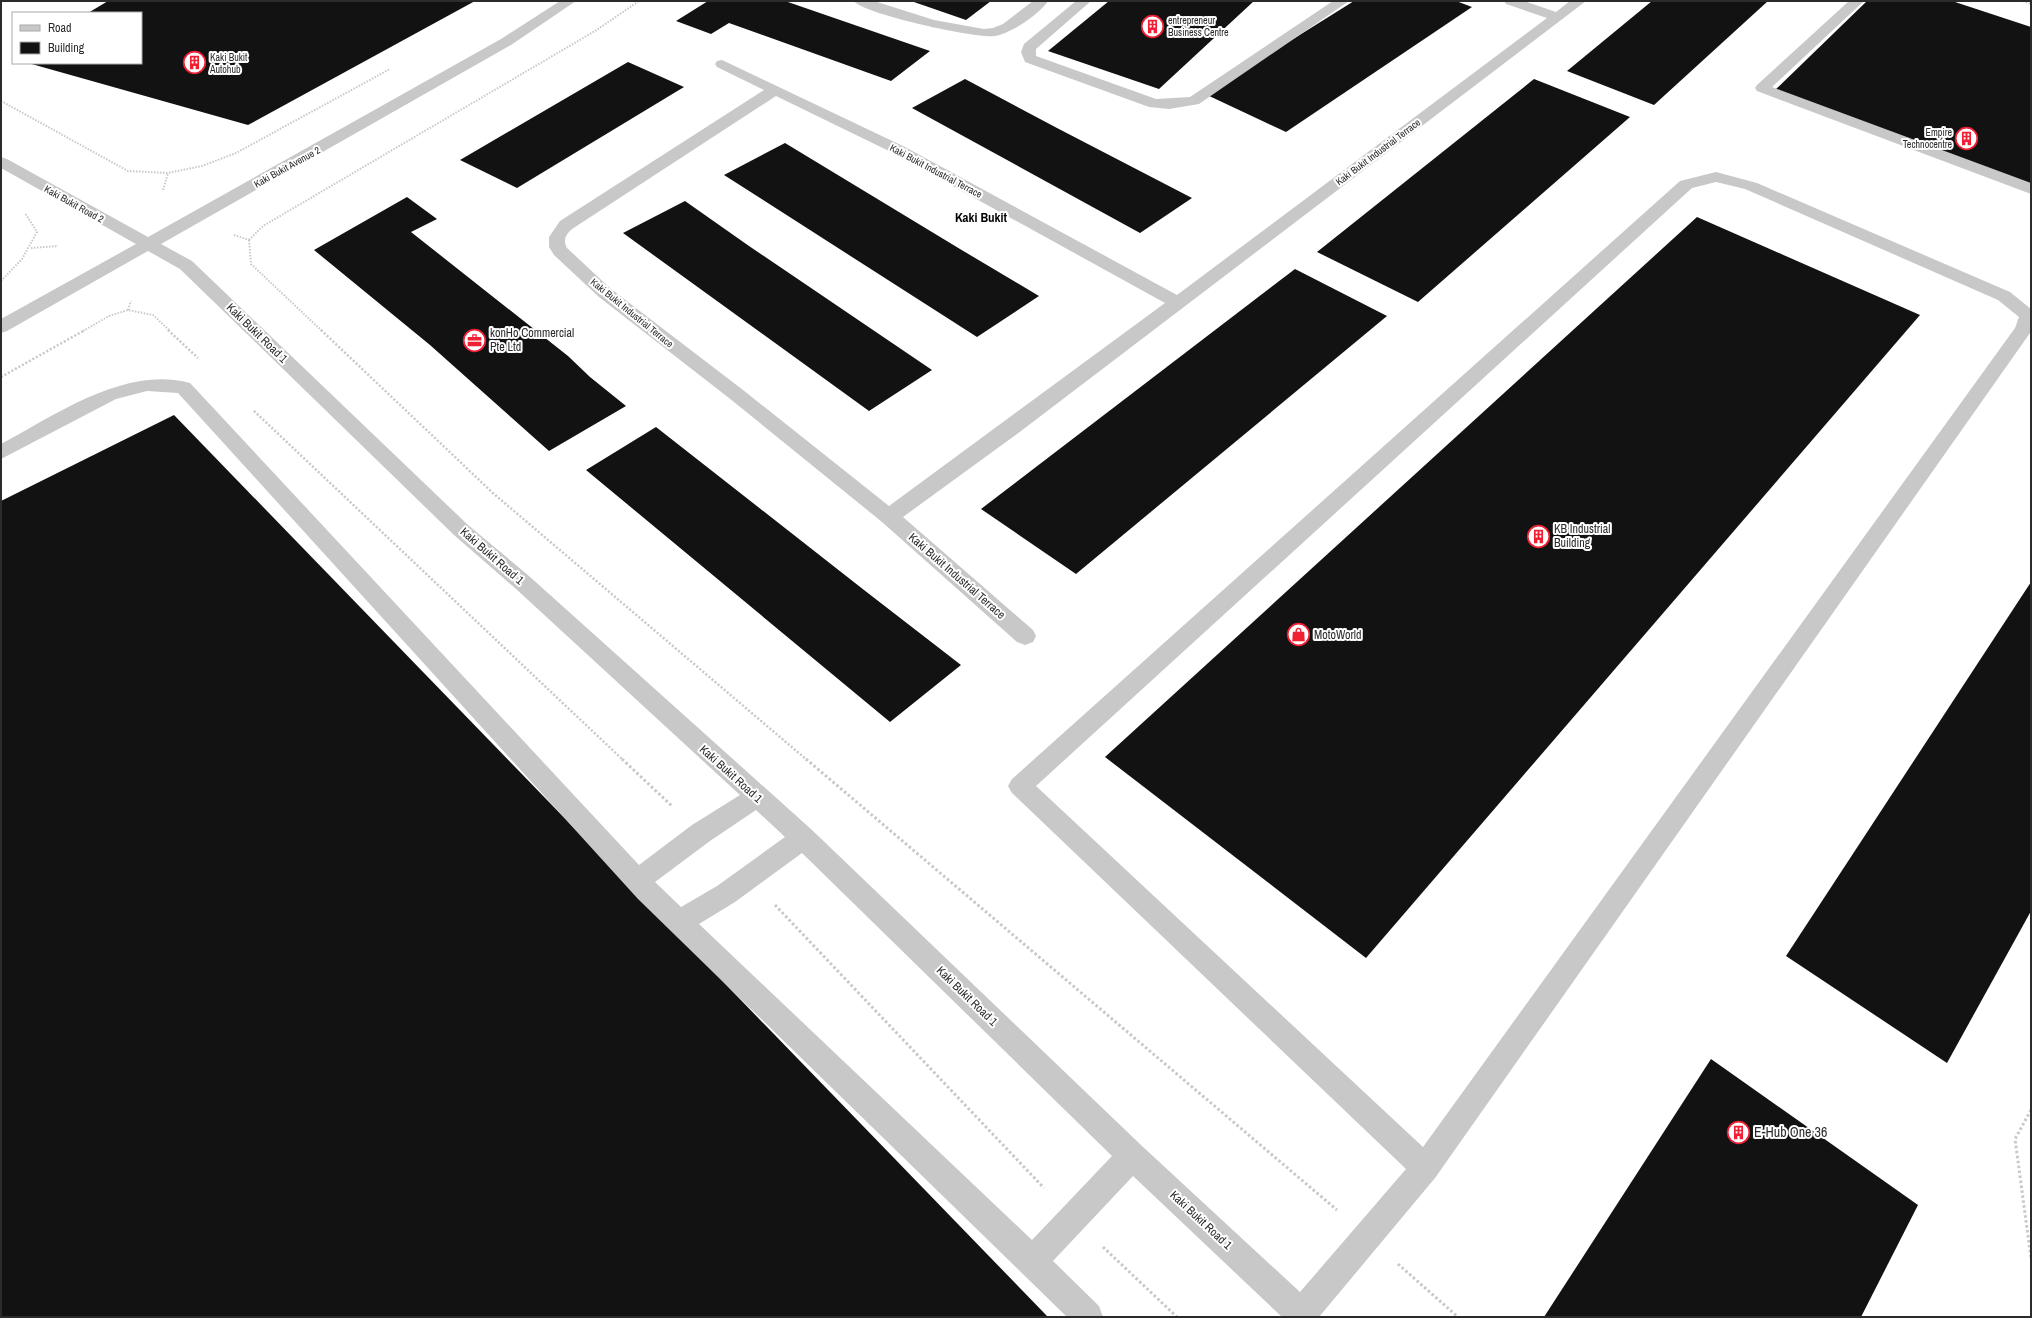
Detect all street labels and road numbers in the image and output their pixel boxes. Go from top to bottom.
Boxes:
street label: Kaki Bukit Industrial Terrace [1333,116,1423,188]
street label: Kaki Bukit Industrial Terrace [888,141,985,201]
street label: Kaki Bukit Avenue 2 [252,143,323,191]
street label: Kaki Bukit Road 2 [42,182,106,226]
street label: Kaki Bukit Industrial Terrace [588,276,676,351]
street label: Kaki Bukit Road 1 [223,300,291,367]
street label: Kaki Bukit Road 1 [457,524,528,588]
street label: Kaki Bukit Industrial Terrace [905,529,1009,623]
street label: Kaki Bukit Road 1 [696,742,766,807]
street label: Kaki Bukit Road 1 [933,963,1001,1030]
street label: Kaki Bukit Road 1 [1167,1187,1236,1253]

